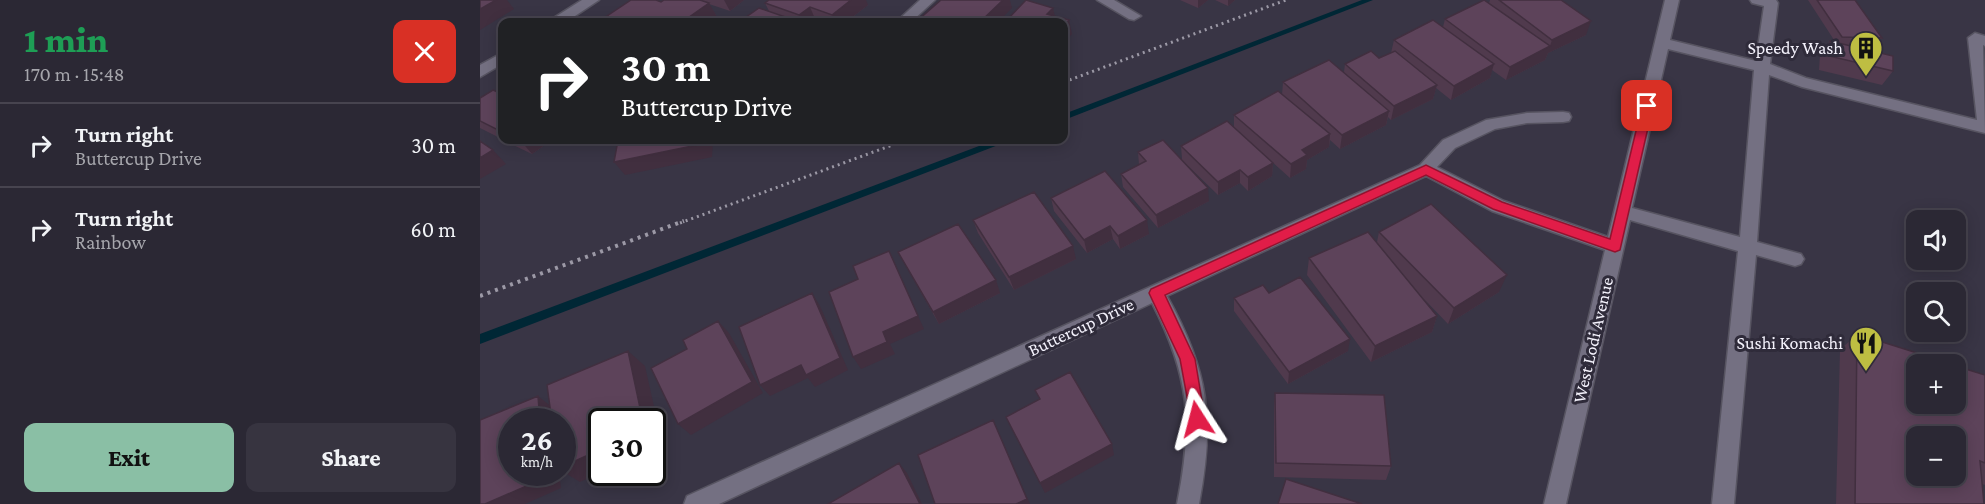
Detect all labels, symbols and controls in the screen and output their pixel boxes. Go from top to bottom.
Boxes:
text: 1 min [24,20,108,60]
button: close [393,20,456,83]
building icon: Speedy Wash [1848,30,1884,77]
place label: Speedy Wash [1747,38,1843,58]
icon: right [522,42,600,120]
text: 30 m [621,43,711,90]
text: 170 m · 15:48 [24,63,125,85]
pin [1621,80,1672,131]
icon: arrive [1630,89,1663,122]
text: Buttercup Drive [621,92,792,122]
text: Turn right [75,122,173,147]
icon: right [24,129,57,162]
text: 30 m [411,133,456,158]
text: Buttercup Drive [75,147,202,169]
text: Turn right [75,206,173,231]
map controls [1906,210,1966,486]
button: sound [1906,210,1966,270]
icon: right [24,213,57,246]
text: 60 m [411,217,456,242]
text: Rainbow [75,231,146,253]
street label: West Lodi Avenue [1569,275,1617,405]
button: search [1906,282,1966,342]
street label: Buttercup Drive [1025,294,1137,360]
restaurant icon: Sushi Komachi [1848,325,1884,372]
place label: Sushi Komachi [1737,333,1843,353]
button: + [1906,354,1966,414]
position arrow [1165,387,1229,451]
speed limit sign: 30 [588,408,666,486]
button: Exit [24,423,234,492]
button: Share [246,423,456,492]
text: 26 [521,423,553,456]
button: − [1906,426,1966,486]
text: km/h [521,454,553,470]

